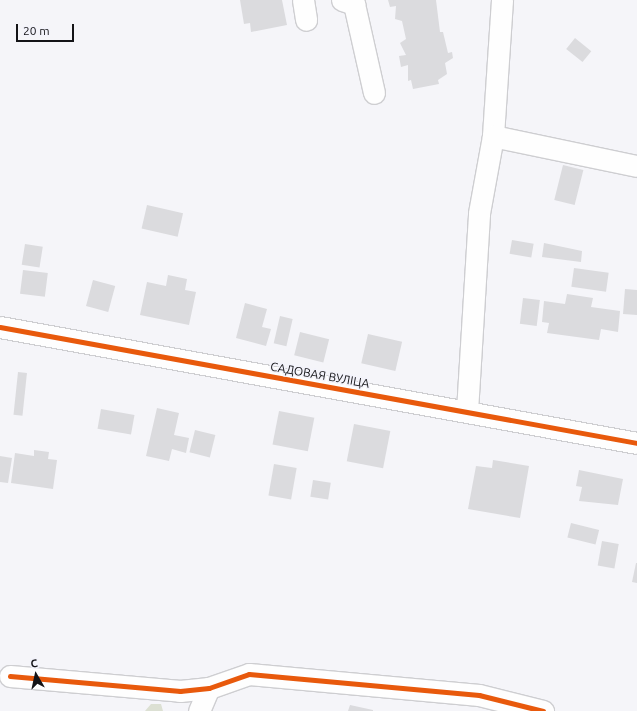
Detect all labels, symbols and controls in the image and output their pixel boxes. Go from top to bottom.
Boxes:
scale bar [18,16,76,42]
text: 20 m [23,24,50,37]
street label: САДОВАЯ ВУЛІЦА [269,359,371,391]
north arrow [16,655,56,695]
text: С [30,657,39,670]

